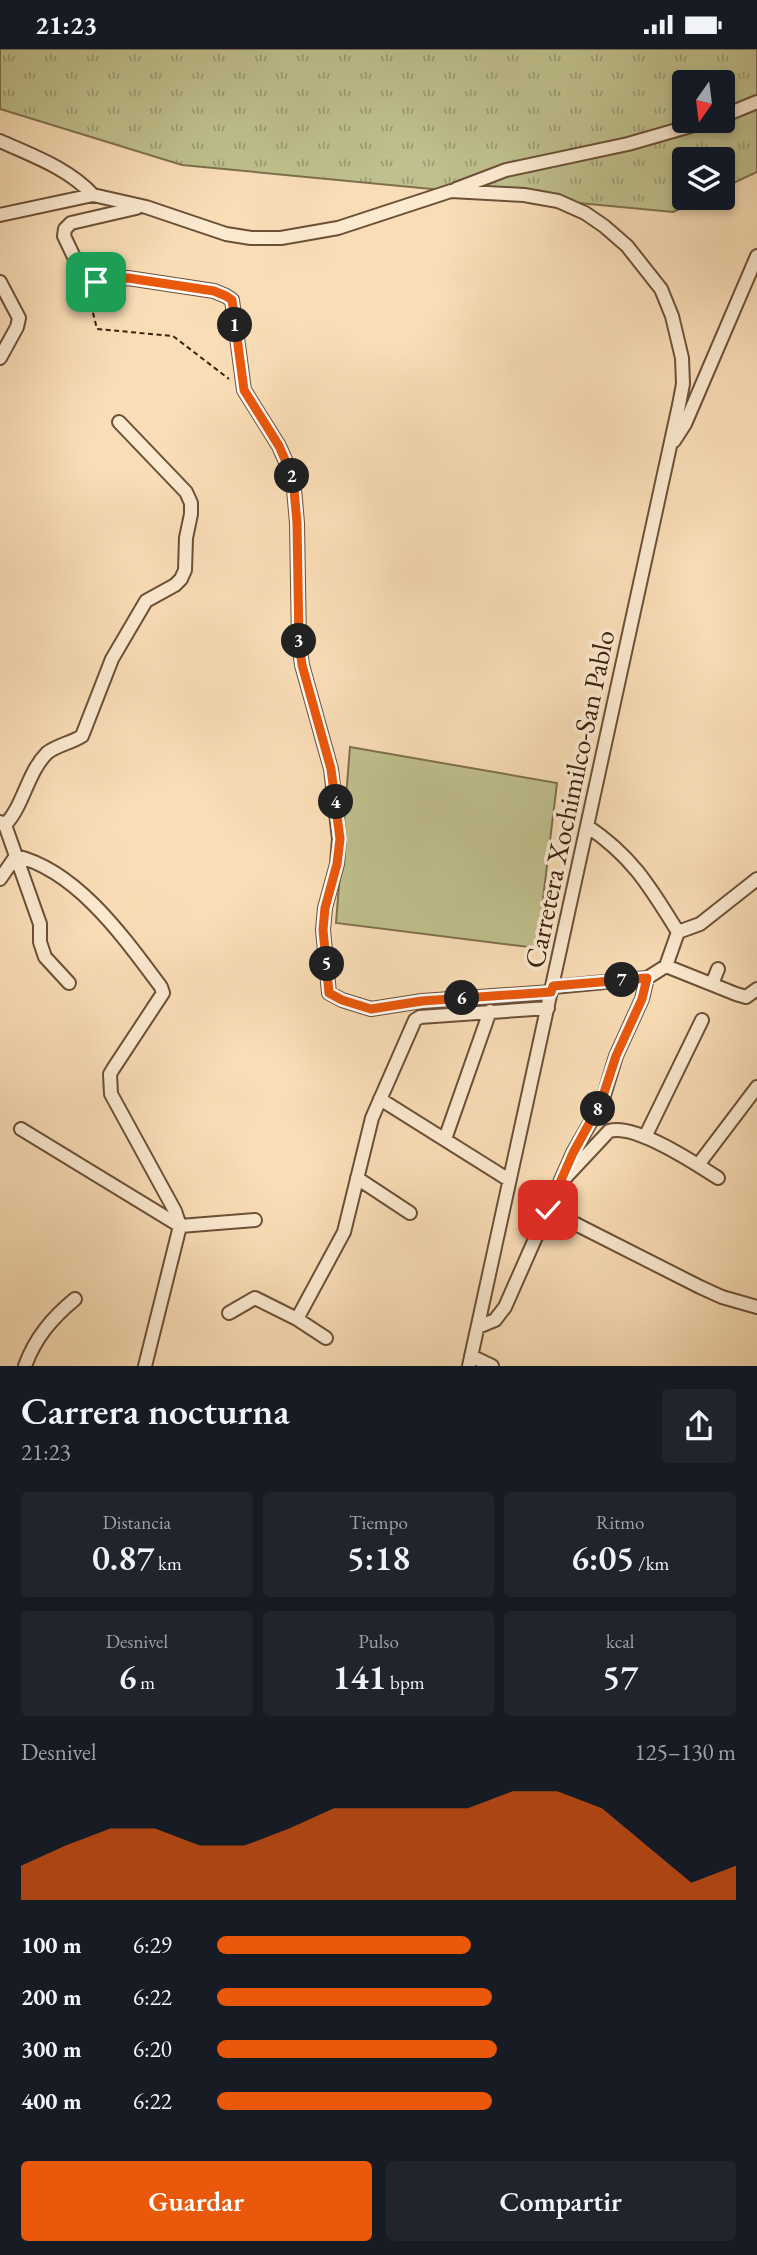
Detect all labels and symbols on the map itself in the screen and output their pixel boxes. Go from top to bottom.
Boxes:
north arrow [672,70,735,133]
pin [66,252,126,312]
pin: 1 [218,307,252,343]
pin: 2 [274,459,310,493]
pin: 3 [282,623,316,659]
street label: Carretera Xochimilco-San Pablo [516,627,622,971]
pin: 4 [318,785,354,819]
pin: 5 [310,947,344,981]
pin: 7 [604,963,640,997]
pin: 6 [444,981,480,1016]
pin: 8 [580,1091,616,1127]
pin [518,1180,578,1240]

